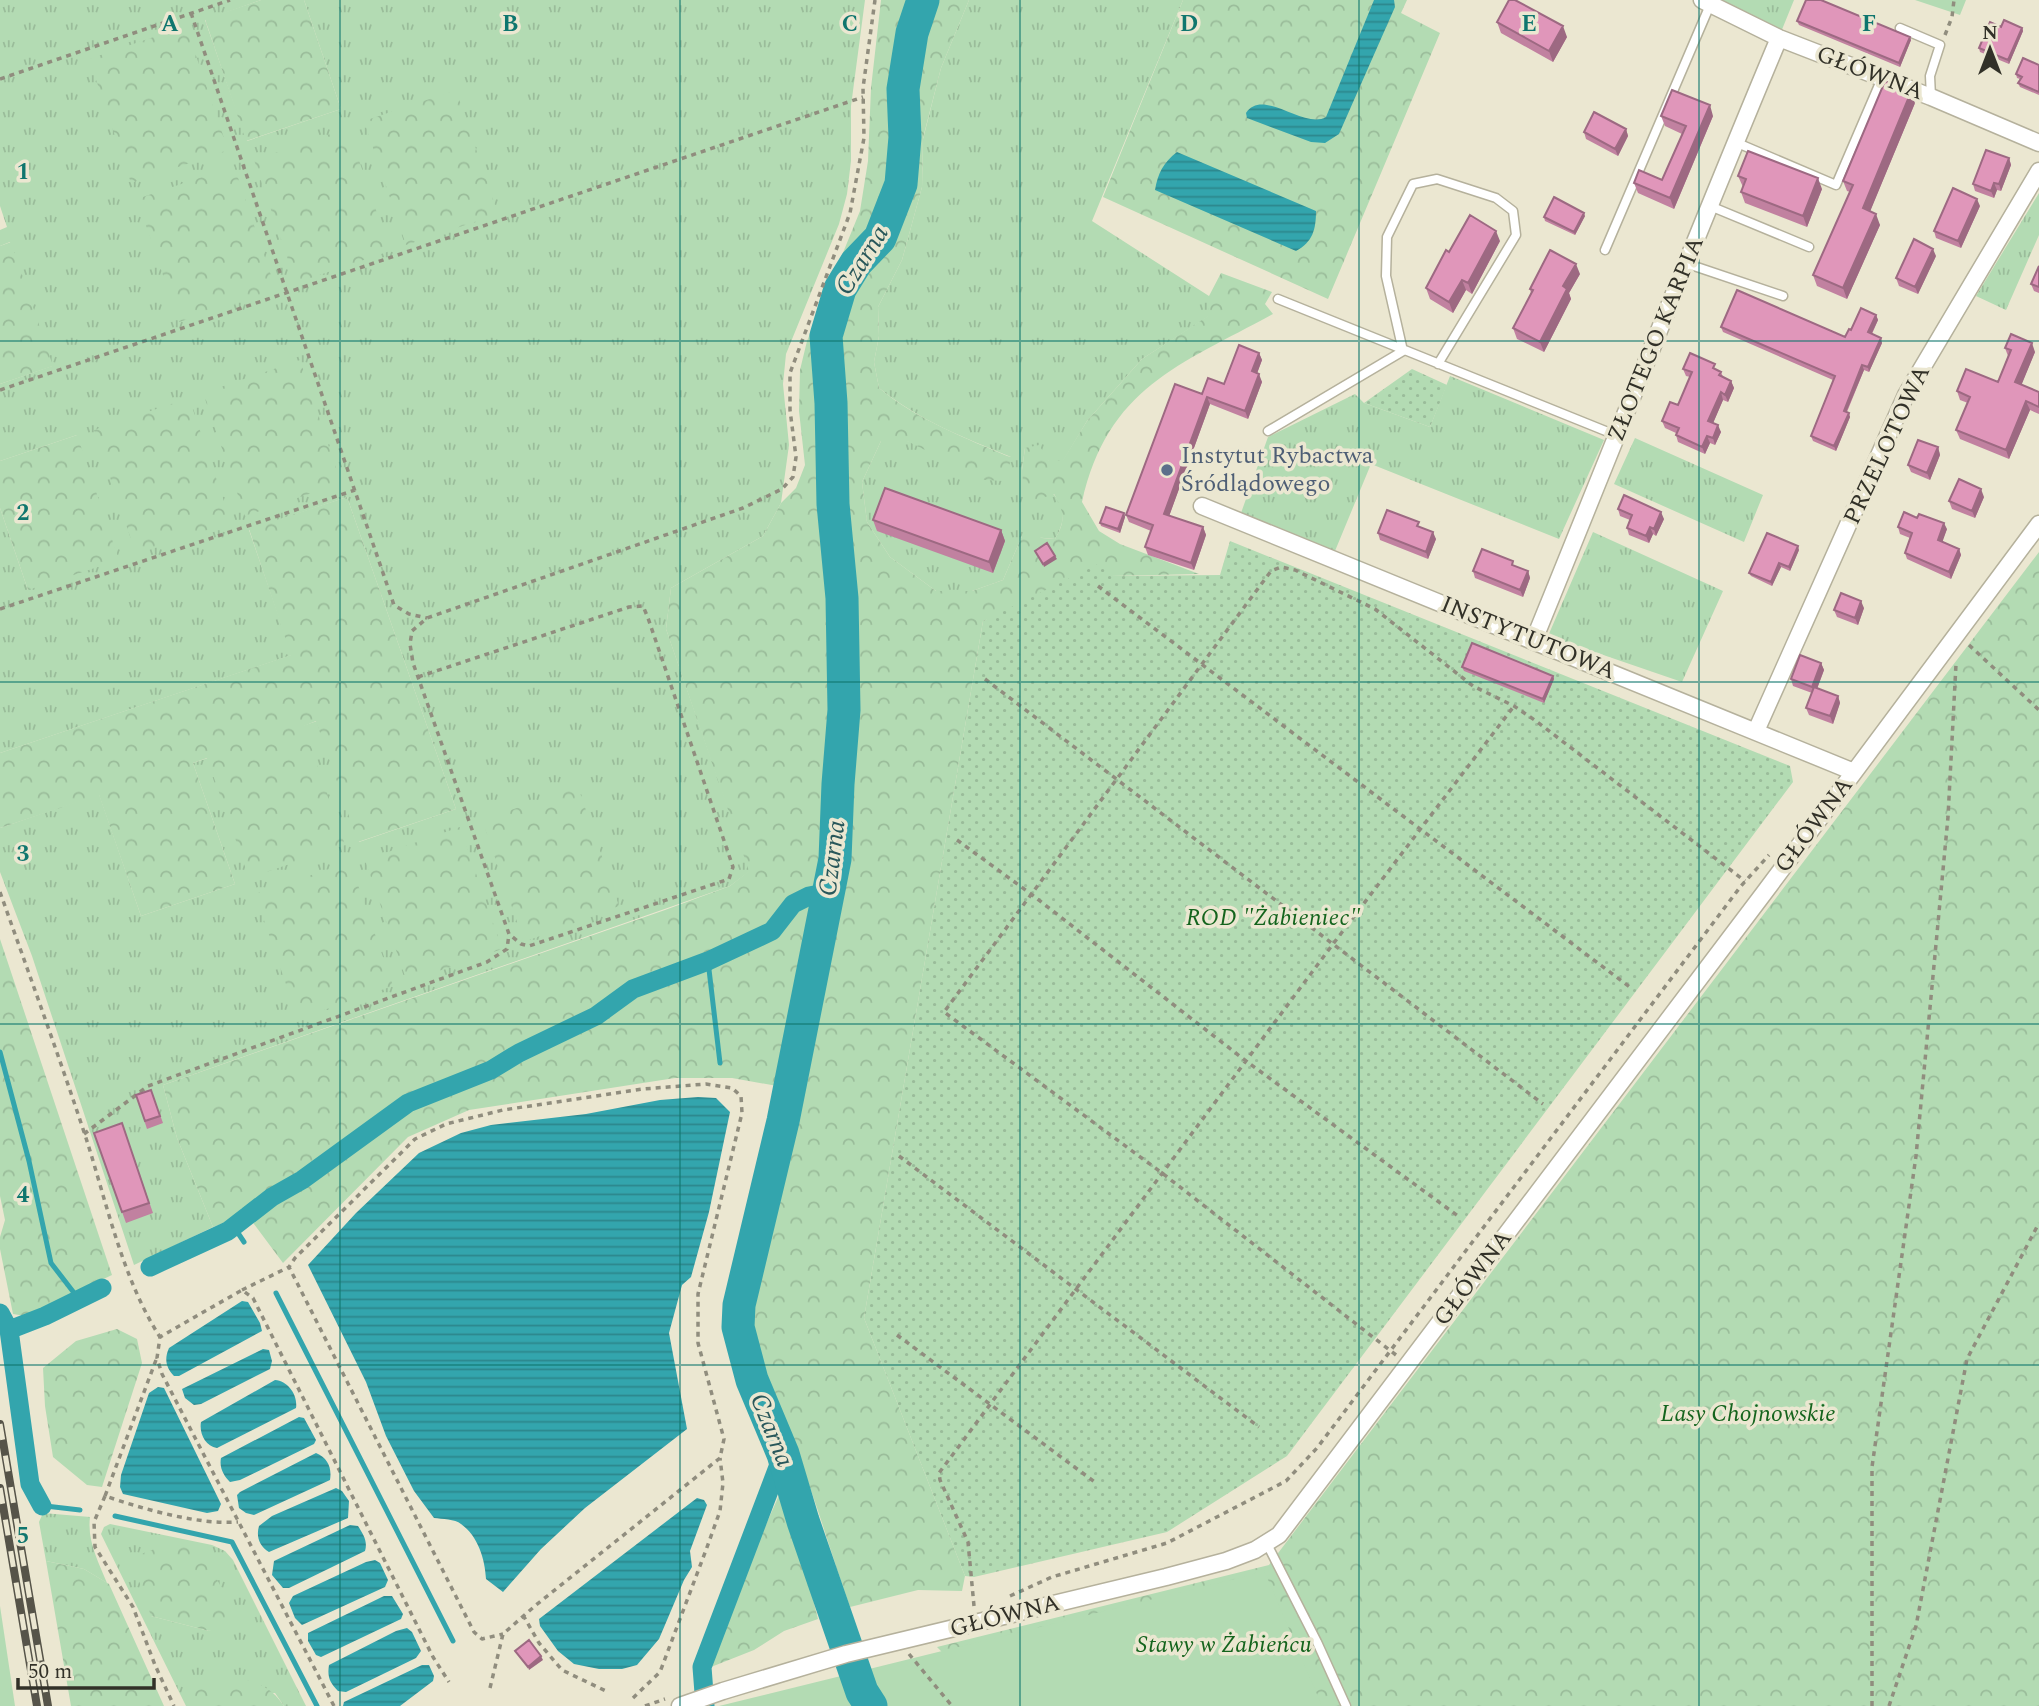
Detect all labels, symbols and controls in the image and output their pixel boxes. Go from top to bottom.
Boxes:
text: A [161,7,179,42]
text: B [502,7,518,42]
text: C [842,7,858,42]
text: D [1180,7,1198,42]
text: E [1521,7,1537,42]
text: F [1862,7,1876,42]
north arrow [1955,14,2025,84]
text: N [1982,19,1998,48]
street label: GŁÓWNA [1811,36,1929,110]
text: 1 [17,155,29,190]
water label: Czarna [825,217,899,303]
street label: ZŁOTEGO KARPIA [1598,231,1714,447]
street label: PRZELOTOWA [1834,359,1940,531]
place label: Instytut Rybactwa Śródlądowego [1181,438,1374,502]
marker: Instytut Rybactwa Śródlądowego [1159,462,1175,478]
text: 2 [17,496,30,531]
street label: INSTYTUTOWA [1435,586,1621,690]
street label: GŁÓWNA [1766,769,1862,881]
water label: Czarna [807,818,857,898]
text: 3 [17,837,30,872]
park label: ROD "Żabieniec" [1186,900,1360,936]
text: 4 [17,1178,30,1213]
street label: GŁÓWNA [1425,1222,1521,1334]
water label: Czarna [739,1387,805,1473]
park label: Lasy Chojnowskie [1660,1396,1836,1432]
text: 5 [17,1519,29,1554]
street label: GŁÓWNA [946,1585,1064,1647]
park label: Stawy w Żabieńcu [1136,1627,1312,1663]
scale bar [18,1646,154,1690]
text: 50 m [28,1656,72,1688]

